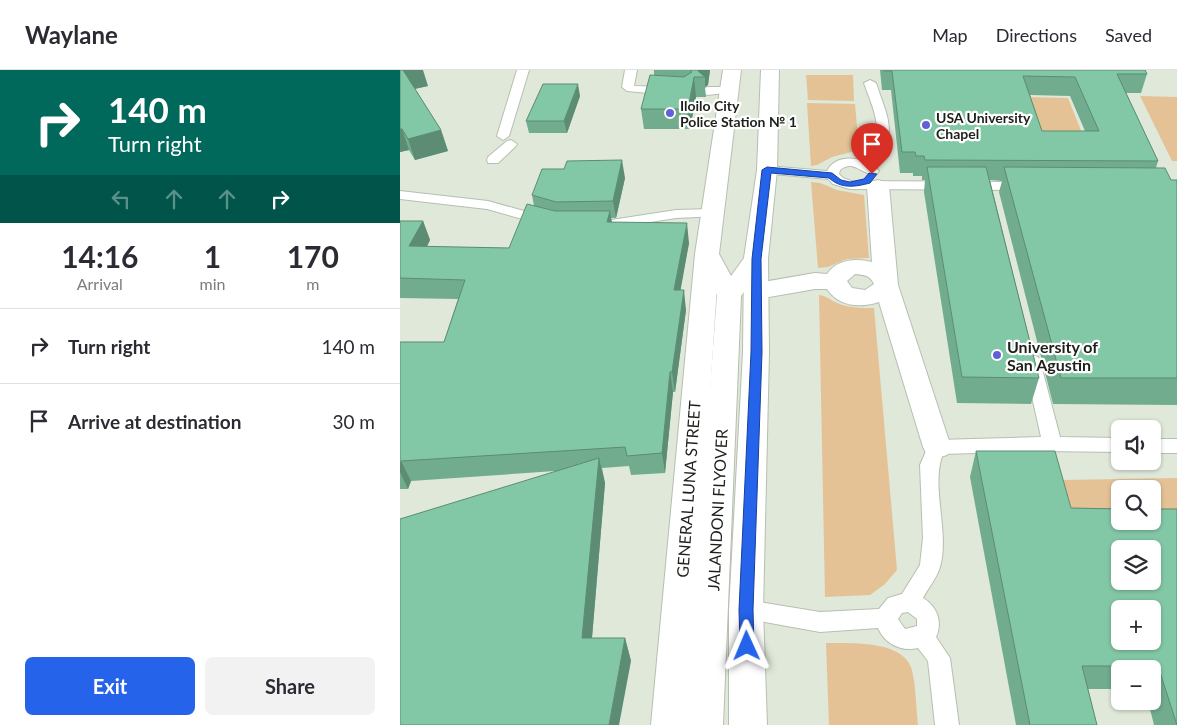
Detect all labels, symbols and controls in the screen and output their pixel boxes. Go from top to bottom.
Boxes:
text: Waylane [25,20,118,49]
text: Map [932,24,968,46]
text: Directions [996,24,1077,46]
text: Saved [1105,24,1152,46]
text: 140 m [108,88,207,130]
icon: right [25,90,90,155]
place label: Iloilo City Police Station № 1 [680,97,797,130]
marker: Iloilo City Police Station № 1 [664,107,676,119]
place label: USA University Chapel [936,109,1031,142]
marker: USA University Chapel [920,119,932,131]
pin [851,123,893,174]
text: Turn right [108,130,202,157]
icon: arrive [858,130,886,158]
icon: left [107,185,135,213]
icon: ahead [160,185,188,213]
icon: ahead [213,185,241,213]
icon: right [266,185,294,213]
text: 14:16 [61,238,138,274]
text: 1 [204,238,221,274]
text: 170 [287,238,339,274]
text: Arrival [77,274,123,293]
text: min [200,274,226,293]
text: m [306,274,319,293]
icon: right [25,332,53,360]
text: Turn right [68,335,150,358]
text: 140 m [321,335,375,358]
place label: University of San Agustin [1007,337,1098,374]
marker: University of San Agustin [991,349,1003,361]
street label: GENERAL LUNA STREET [672,399,704,578]
icon: arrive [25,407,53,435]
text: Arrive at destination [68,410,241,433]
text: 30 m [332,410,375,433]
map controls [1111,420,1161,710]
button: sound [1111,420,1161,470]
street label: JALANDONI FLYOVER [703,429,731,591]
button: search [1111,480,1161,530]
button: layers [1111,540,1161,590]
button: + [1111,600,1161,650]
position arrow [720,619,772,671]
button: Exit [25,657,195,715]
button: Share [205,657,375,715]
button: − [1111,660,1161,710]

